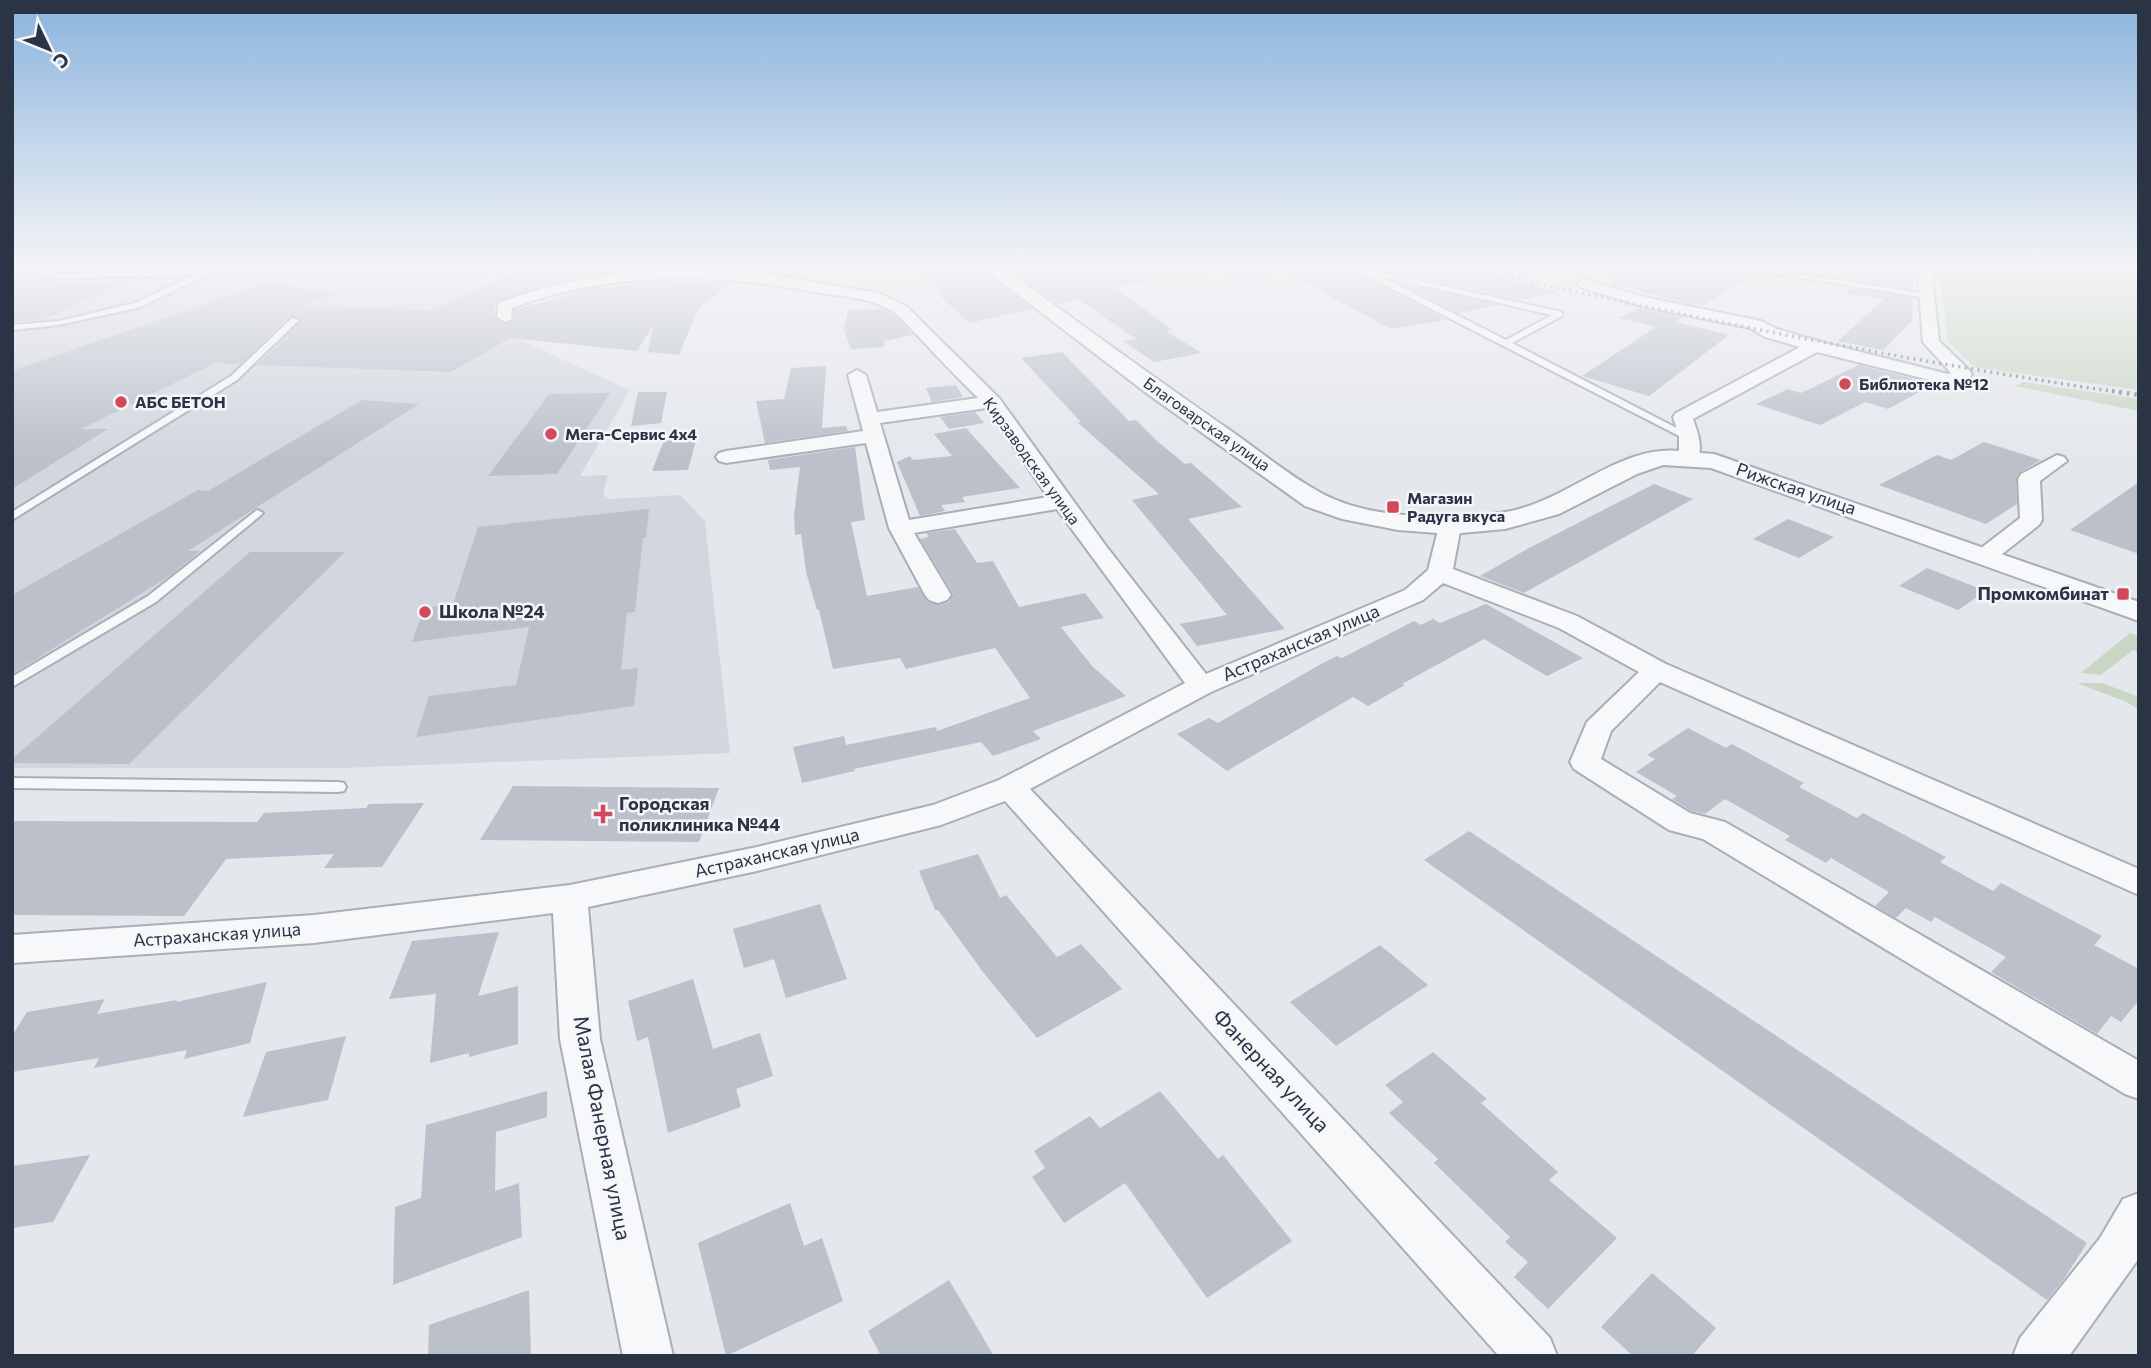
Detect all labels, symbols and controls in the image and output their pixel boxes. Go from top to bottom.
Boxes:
north arrow [14,14,84,84]
text: С [49,48,75,74]
street label: Благоварская улица [1140,373,1274,474]
place label: Библиотека №12 [1859,374,1989,393]
marker: Библиотека №12 [1837,376,1853,392]
place label: АБС БЕТОН [135,392,226,411]
street label: Кирзаводская улица [980,393,1085,528]
marker: АБС БЕТОН [113,394,129,410]
place label: Мега-Сервис 4х4 [565,424,697,443]
marker: Мега-Сервис 4х4 [543,426,559,442]
street label: Рижская улица [1733,457,1859,519]
place label: Магазин Радуга вкуса [1407,488,1505,525]
marker: Магазин Радуга вкуса [1385,499,1401,515]
place label: Промкомбинат [1977,582,2109,604]
marker: Промкомбинат [2115,586,2131,602]
street label: Астраханская улица [1219,599,1382,685]
place label: Школа №24 [439,600,544,622]
marker: Школа №24 [417,604,433,620]
place label: Городская поликлиника №44 [619,792,780,835]
marker: Городская поликлиника №44 [593,804,613,824]
street label: Астраханская улица [692,822,861,882]
street label: Астраханская улица [132,917,302,951]
street label: Фанерная улица [1209,1003,1336,1137]
street label: Малая Фанерная улица [569,1013,638,1242]

